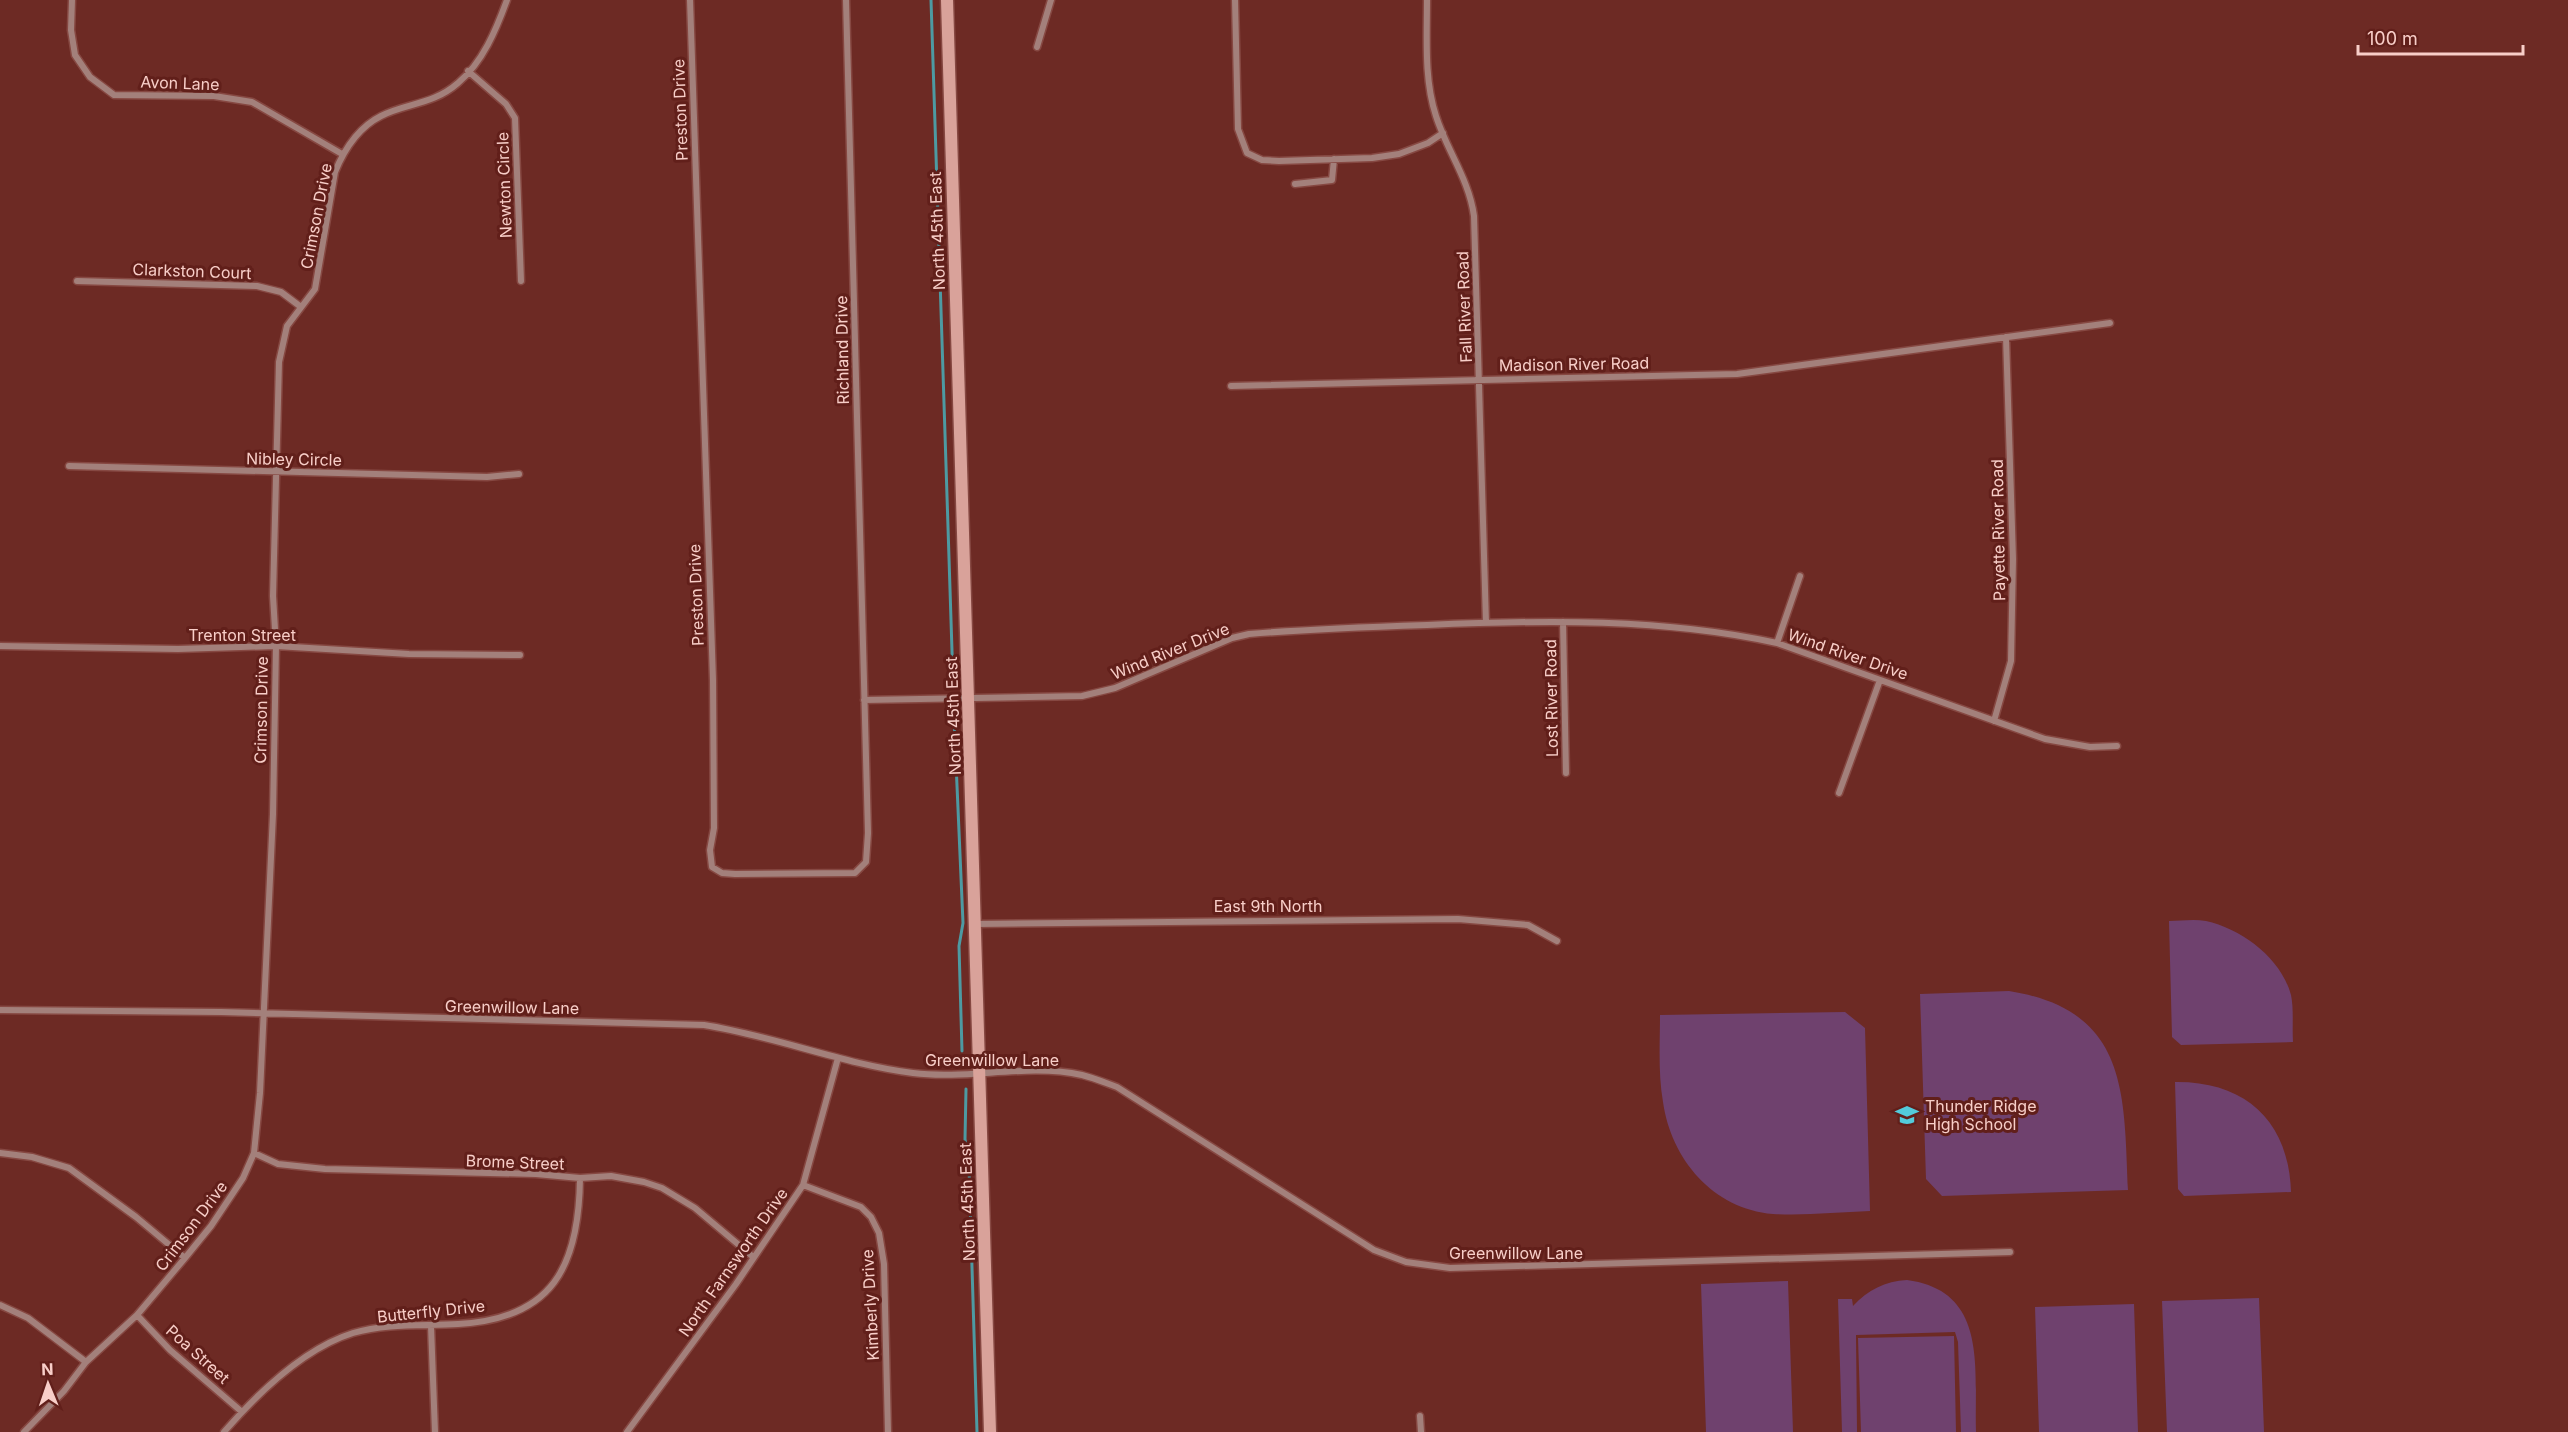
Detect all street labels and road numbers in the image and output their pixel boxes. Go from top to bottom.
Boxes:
street label: Preston Drive [668,59,692,161]
street label: Avon Lane [140,72,220,94]
street label: Newton Circle [492,131,516,239]
street label: Crimson Drive [296,161,336,271]
street label: North 45th East [925,171,949,291]
street label: Fall River Road [1452,251,1476,363]
street label: Clarkston Court [132,259,252,283]
street label: Richland Drive [831,295,853,405]
street label: Madison River Road [1499,353,1649,375]
street label: Nibley Circle [246,448,342,470]
street label: Payette River Road [1987,459,2009,601]
street label: Preston Drive [684,544,708,646]
street label: Wind River Drive [1108,618,1232,684]
street label: Wind River Drive [1785,624,1911,684]
street label: Trenton Street [188,625,296,645]
street label: Lost River Road [1540,639,1562,757]
street label: Crimson Drive [250,656,272,764]
street label: North 45th East [941,656,965,776]
street label: East 9th North [1214,896,1322,916]
street label: Greenwillow Lane [445,996,579,1018]
street label: Greenwillow Lane [925,1050,1059,1070]
street label: North 45th East [955,1142,979,1262]
street label: Brome Street [465,1150,565,1174]
street label: Crimson Drive [151,1177,231,1275]
street label: North Farnsworth Drive [674,1184,792,1340]
street label: Greenwillow Lane [1449,1243,1583,1263]
street label: Kimberly Drive [857,1249,883,1361]
street label: Butterfly Drive [376,1295,486,1327]
street label: Poa Street [162,1320,234,1388]

